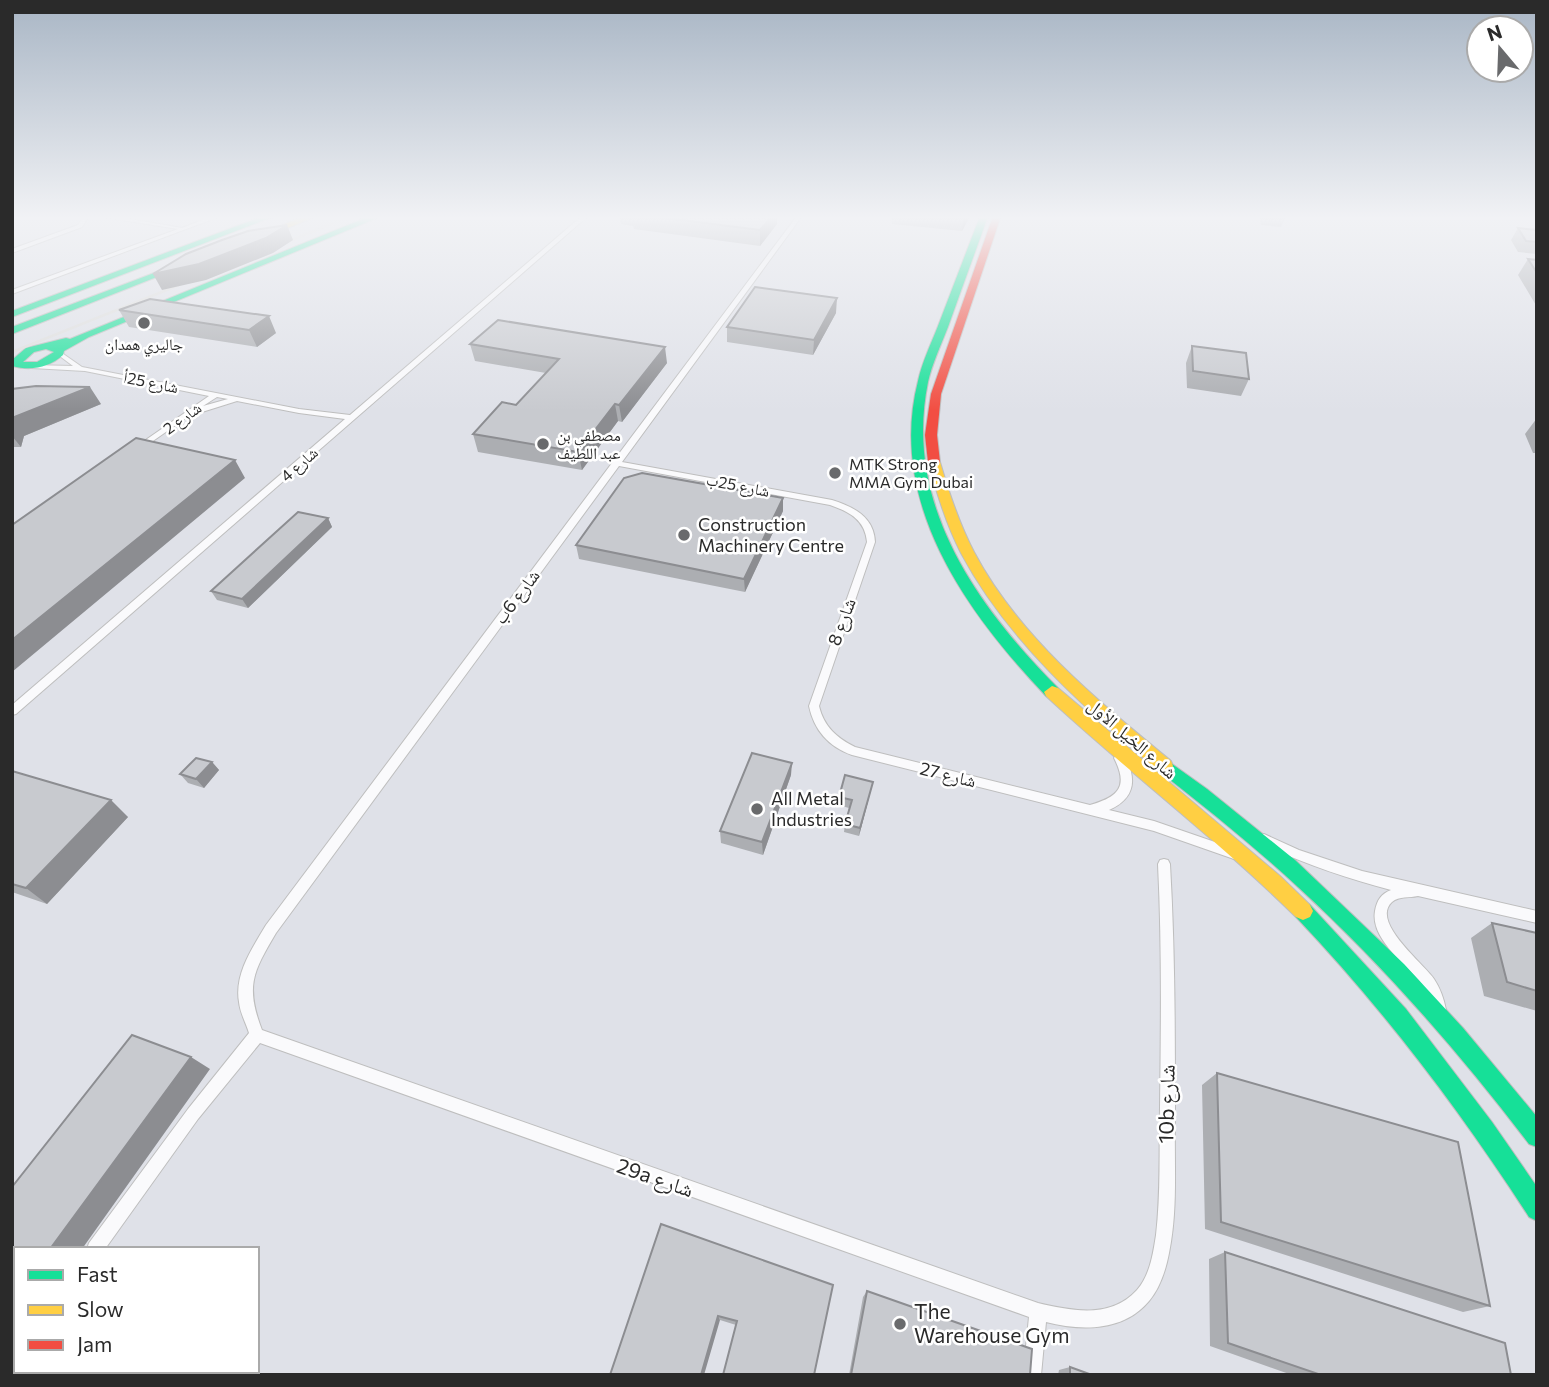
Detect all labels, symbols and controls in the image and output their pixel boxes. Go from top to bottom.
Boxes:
north arrow [1465,14,1535,84]
text: N [1484,19,1505,46]
marker: جاليري همدان [136,315,152,331]
place label: جاليري همدان [105,334,183,357]
street label: شارع 25أ [121,367,180,398]
street label: شارع 2 [159,397,206,439]
place label: مصطفي بن عبد اللطيف [557,425,621,462]
marker: مصطفي بن عبد اللطيف [535,436,551,452]
street label: شارع 4 [276,442,322,486]
place label: MTK Strong MMA Gym Dubai [849,454,973,491]
marker: MTK Strong MMA Gym Dubai [827,465,843,481]
street label: شارع 25ب [705,469,771,502]
place label: Construction Machinery Centre [698,513,844,556]
marker: Construction Machinery Centre [676,527,692,543]
street label: شارع 6ب [489,565,545,629]
street label: شارع 8 [822,595,861,649]
street label: شارع الخيل الأول [1083,694,1182,784]
street label: شارع 27 [918,756,979,793]
place label: All Metal Industries [771,787,852,830]
marker: All Metal Industries [749,801,765,817]
street label: 10b شارع [1152,1064,1181,1144]
street label: 29a شارع [613,1152,697,1203]
legend [14,1247,259,1373]
text: Fast [77,1261,118,1286]
text: Slow [77,1296,124,1321]
place label: The Warehouse Gym [914,1298,1069,1347]
marker: The Warehouse Gym [892,1316,908,1332]
text: Jam [77,1331,112,1356]

